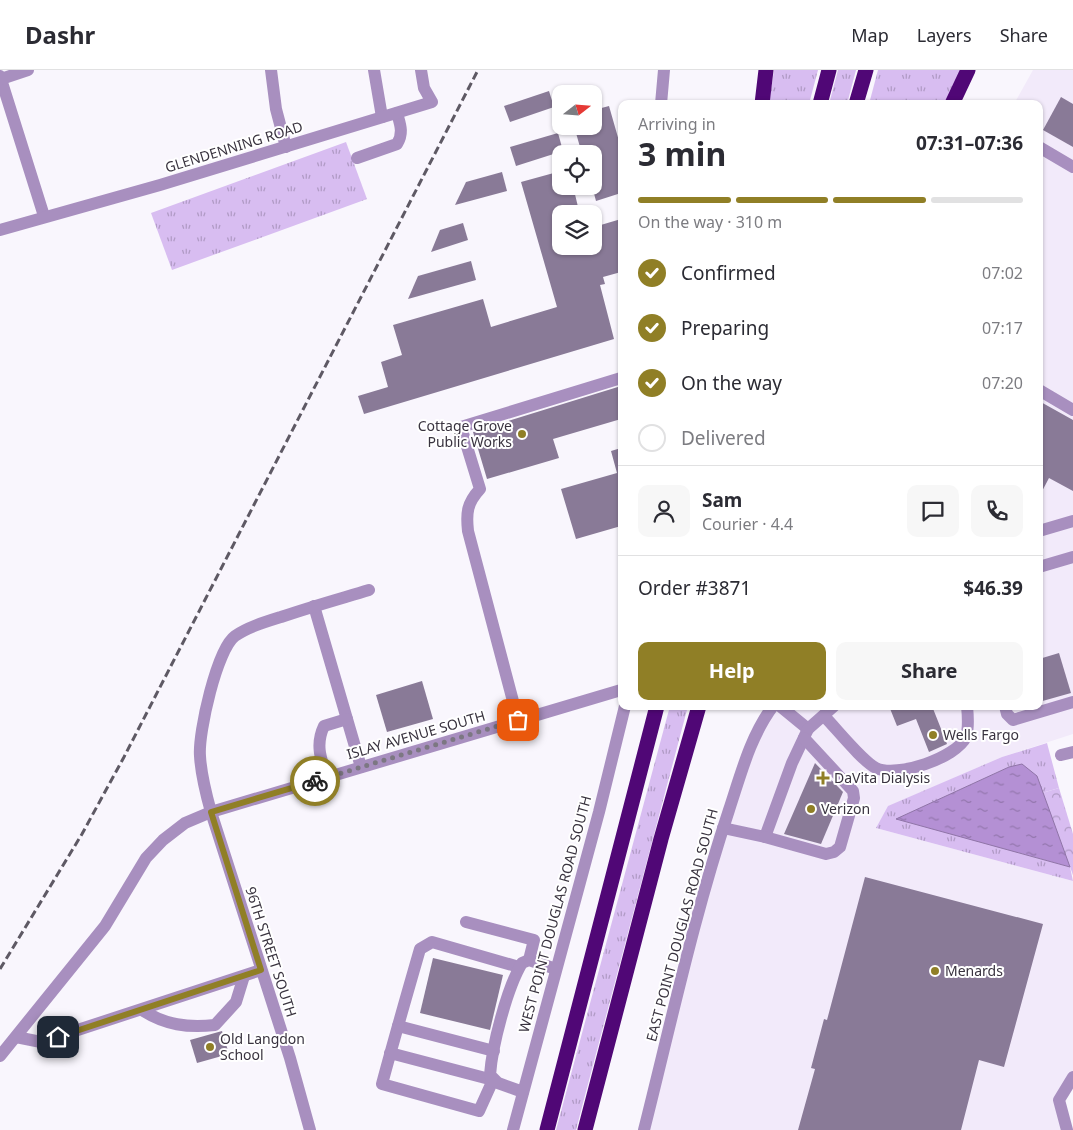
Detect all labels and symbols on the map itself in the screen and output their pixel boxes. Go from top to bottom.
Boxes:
north arrow [552,85,602,135]
street label: GLENDENNING ROAD [163,117,305,177]
place label: Cottage Grove Public Works [418,416,512,451]
marker: Cottage Grove Public Works [516,428,528,440]
pin [497,699,539,741]
street label: ISLAY AVENUE SOUTH [344,706,487,763]
place label: Wells Fargo [943,725,1019,744]
marker: Wells Fargo [927,729,939,741]
courier [290,756,340,806]
place label: DaVita Dialysis [834,768,930,787]
marker: DaVita Dialysis [816,771,830,785]
street label: WEST POINT DOUGLAS ROAD SOUTH [514,793,595,1034]
place label: Verizon [821,799,870,818]
marker: Verizon [805,803,817,815]
street label: EAST POINT DOUGLAS ROAD SOUTH [641,806,722,1043]
street label: 96TH STREET SOUTH [241,884,302,1019]
place label: Menards [945,961,1003,980]
marker: Menards [929,965,941,977]
pin [37,1016,79,1058]
place label: Old Langdon School [220,1029,305,1064]
marker: Old Langdon School [204,1041,216,1053]

